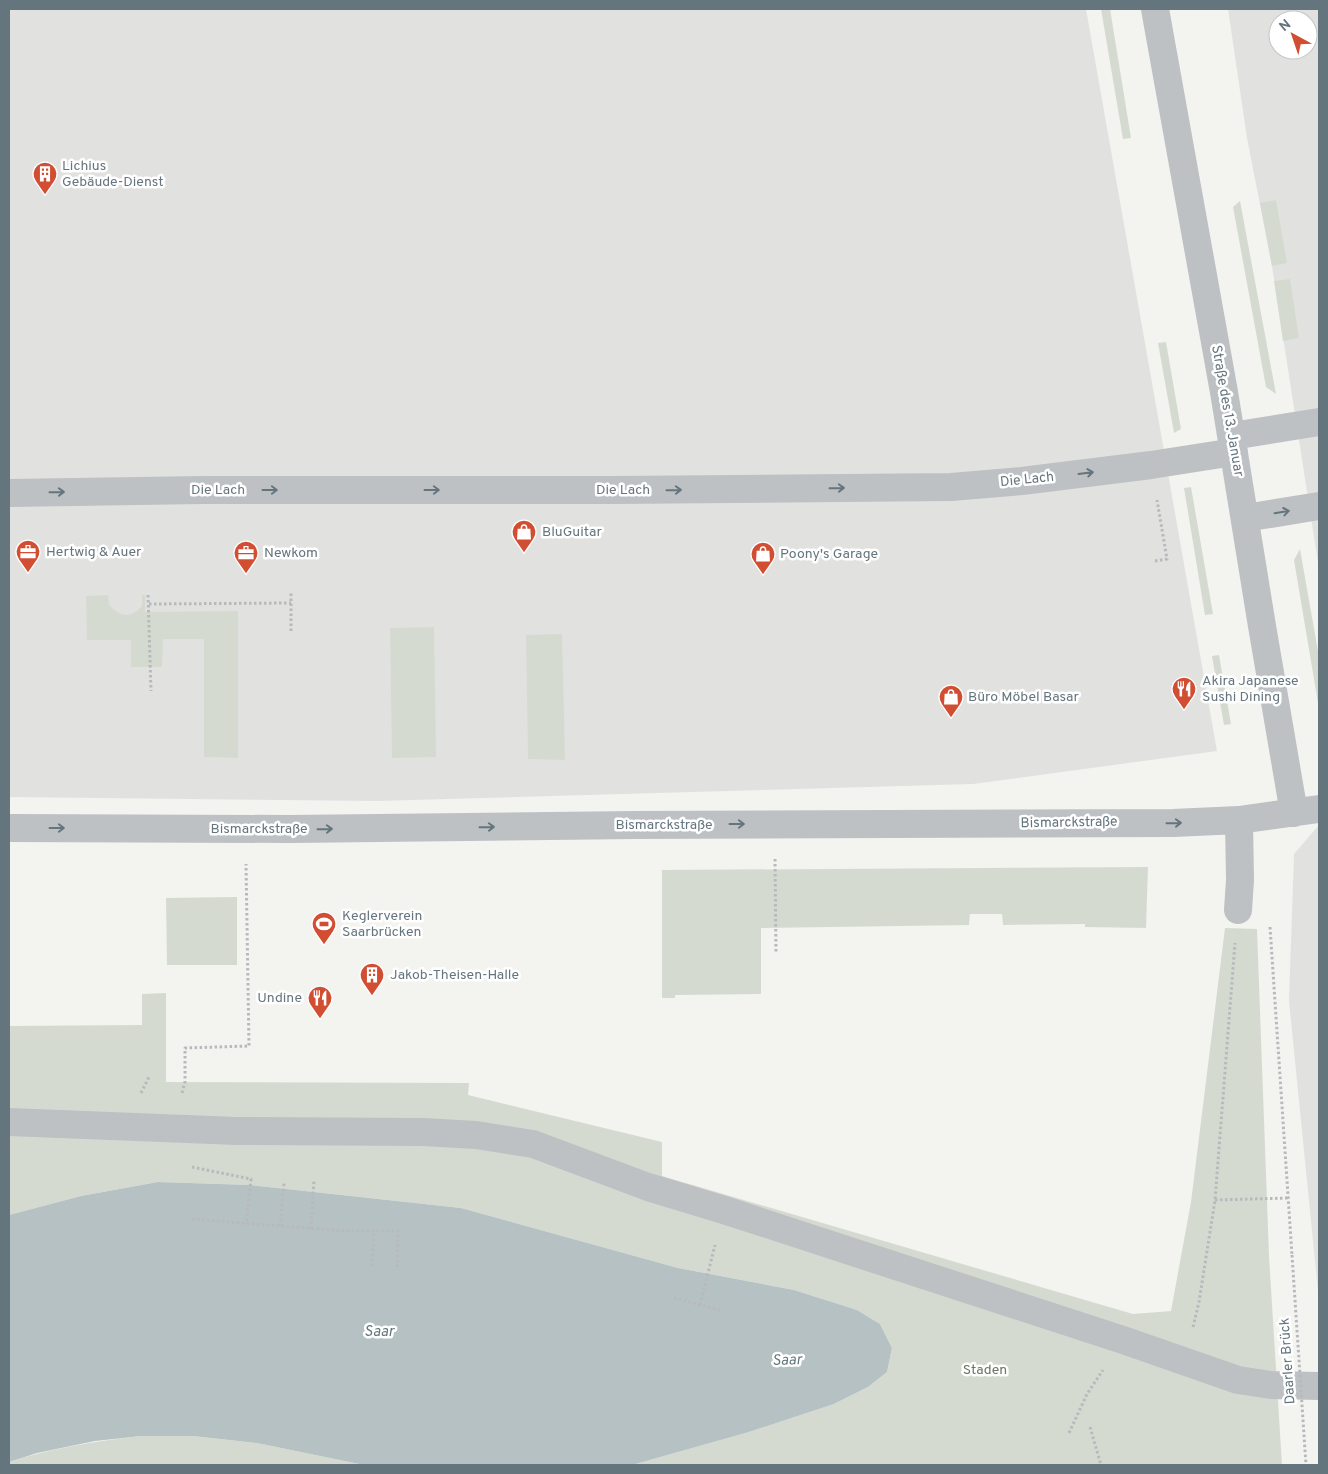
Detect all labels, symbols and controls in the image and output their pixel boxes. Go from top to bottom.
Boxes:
north arrow [1268,10,1318,60]
text: N [1276,16,1295,36]
place label: Lichius Gebäude-Dienst [62,158,164,191]
building icon: Lichius Gebäude-Dienst [32,161,58,195]
street label: Straße des 13. Januar [1207,344,1247,479]
one-way arrow [1078,468,1094,478]
street label: Die Lach [999,469,1055,491]
street label: Die Lach [191,482,245,499]
street label: Die Lach [596,482,650,499]
one-way arrow [828,483,845,493]
one-way arrow [261,485,277,495]
one-way arrow [424,485,440,495]
one-way arrow [666,485,682,495]
one-way arrow [49,487,65,497]
one-way arrow [1274,507,1290,517]
shop icon: BluGuitar [511,519,537,553]
place label: BluGuitar [542,524,603,541]
office icon: Hertwig & Auer [15,539,41,573]
office icon: Newkom [233,540,259,574]
shop icon: Poony's Garage [750,541,776,575]
place label: Hertwig & Auer [46,544,142,561]
place label: Newkom [264,545,318,562]
place label: Poony's Garage [780,546,878,563]
place label: Akira Japanese Sushi Dining [1202,673,1299,706]
restaurant icon: Akira Japanese Sushi Dining [1171,676,1197,710]
shop icon: Büro Möbel Basar [938,684,964,718]
place label: Büro Möbel Basar [968,689,1080,706]
street label: Bismarckstraße [1020,814,1118,832]
street label: Bismarckstraße [616,817,712,834]
one-way arrow [1166,818,1182,828]
one-way arrow [729,819,745,829]
street label: Bismarckstraße [211,821,307,838]
one-way arrow [479,822,495,832]
one-way arrow [49,823,65,833]
one-way arrow [317,824,333,833]
place label: Keglerverein Saarbrücken [342,908,422,941]
sports icon: Keglerverein Saarbrücken [311,911,337,945]
building icon: Jakob-Theisen-Halle [359,962,385,996]
place label: Jakob-Theisen-Halle [390,967,519,984]
restaurant icon: Undine [307,985,333,1019]
place label: Undine [257,990,302,1007]
street label: Daarler Brück [1276,1317,1300,1405]
water label: Saar [364,1323,395,1342]
water label: Saar [772,1351,804,1371]
park label: Staden [963,1362,1007,1379]

